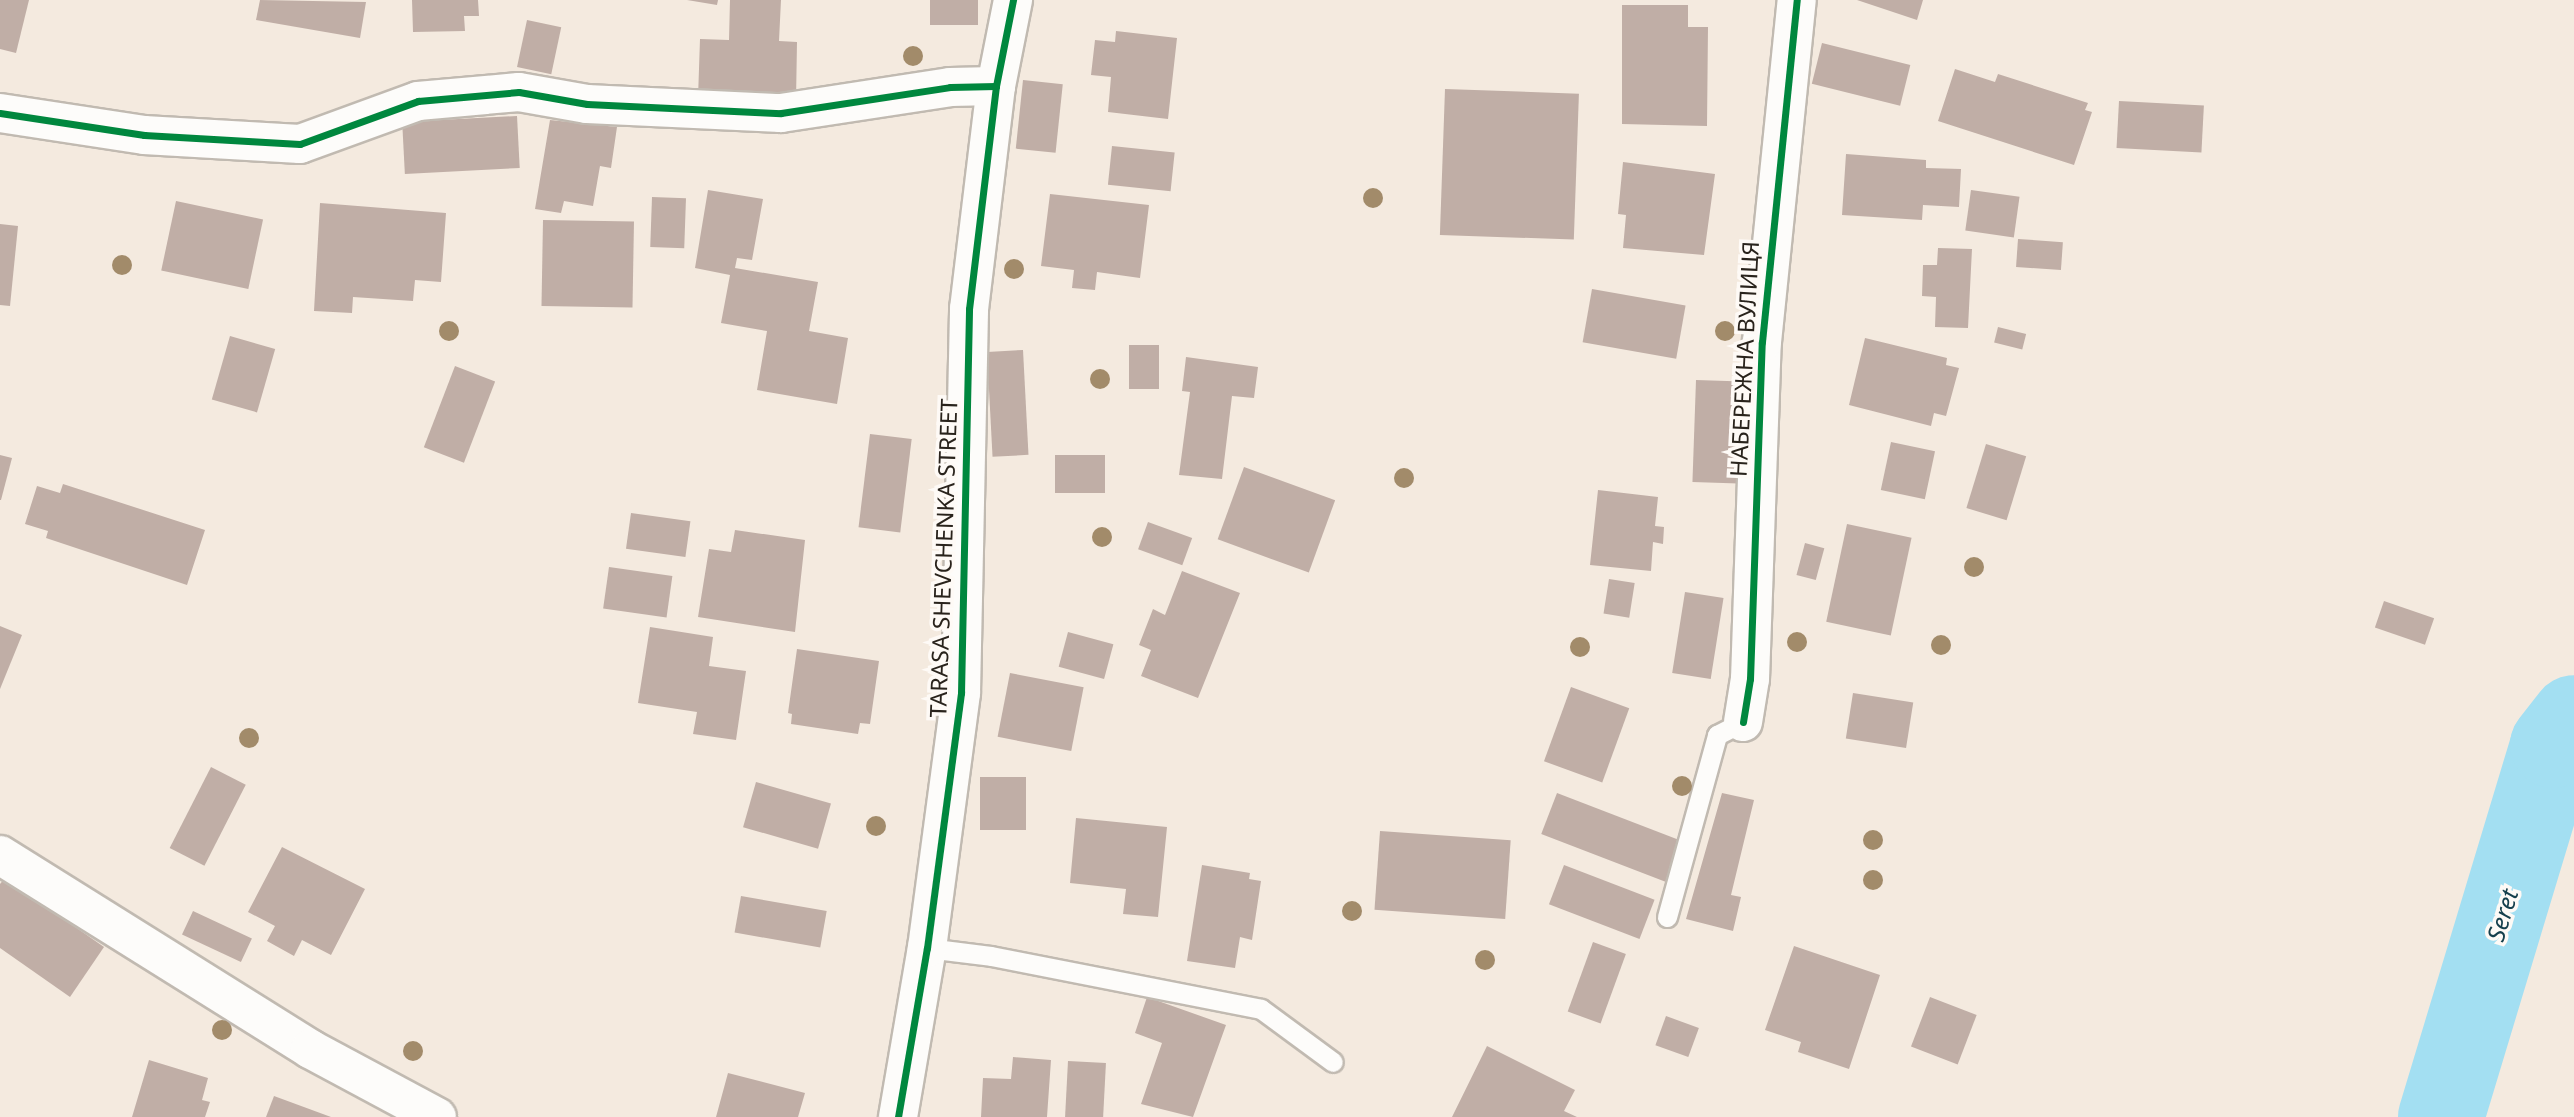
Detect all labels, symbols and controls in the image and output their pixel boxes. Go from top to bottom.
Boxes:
street label: НАБЕРЕЖНА ВУЛИЦЯ [1724,240,1764,478]
street label: TARASA SHEVCHENKA STREET [924,398,962,718]
water label: Seret [2480,885,2524,945]

